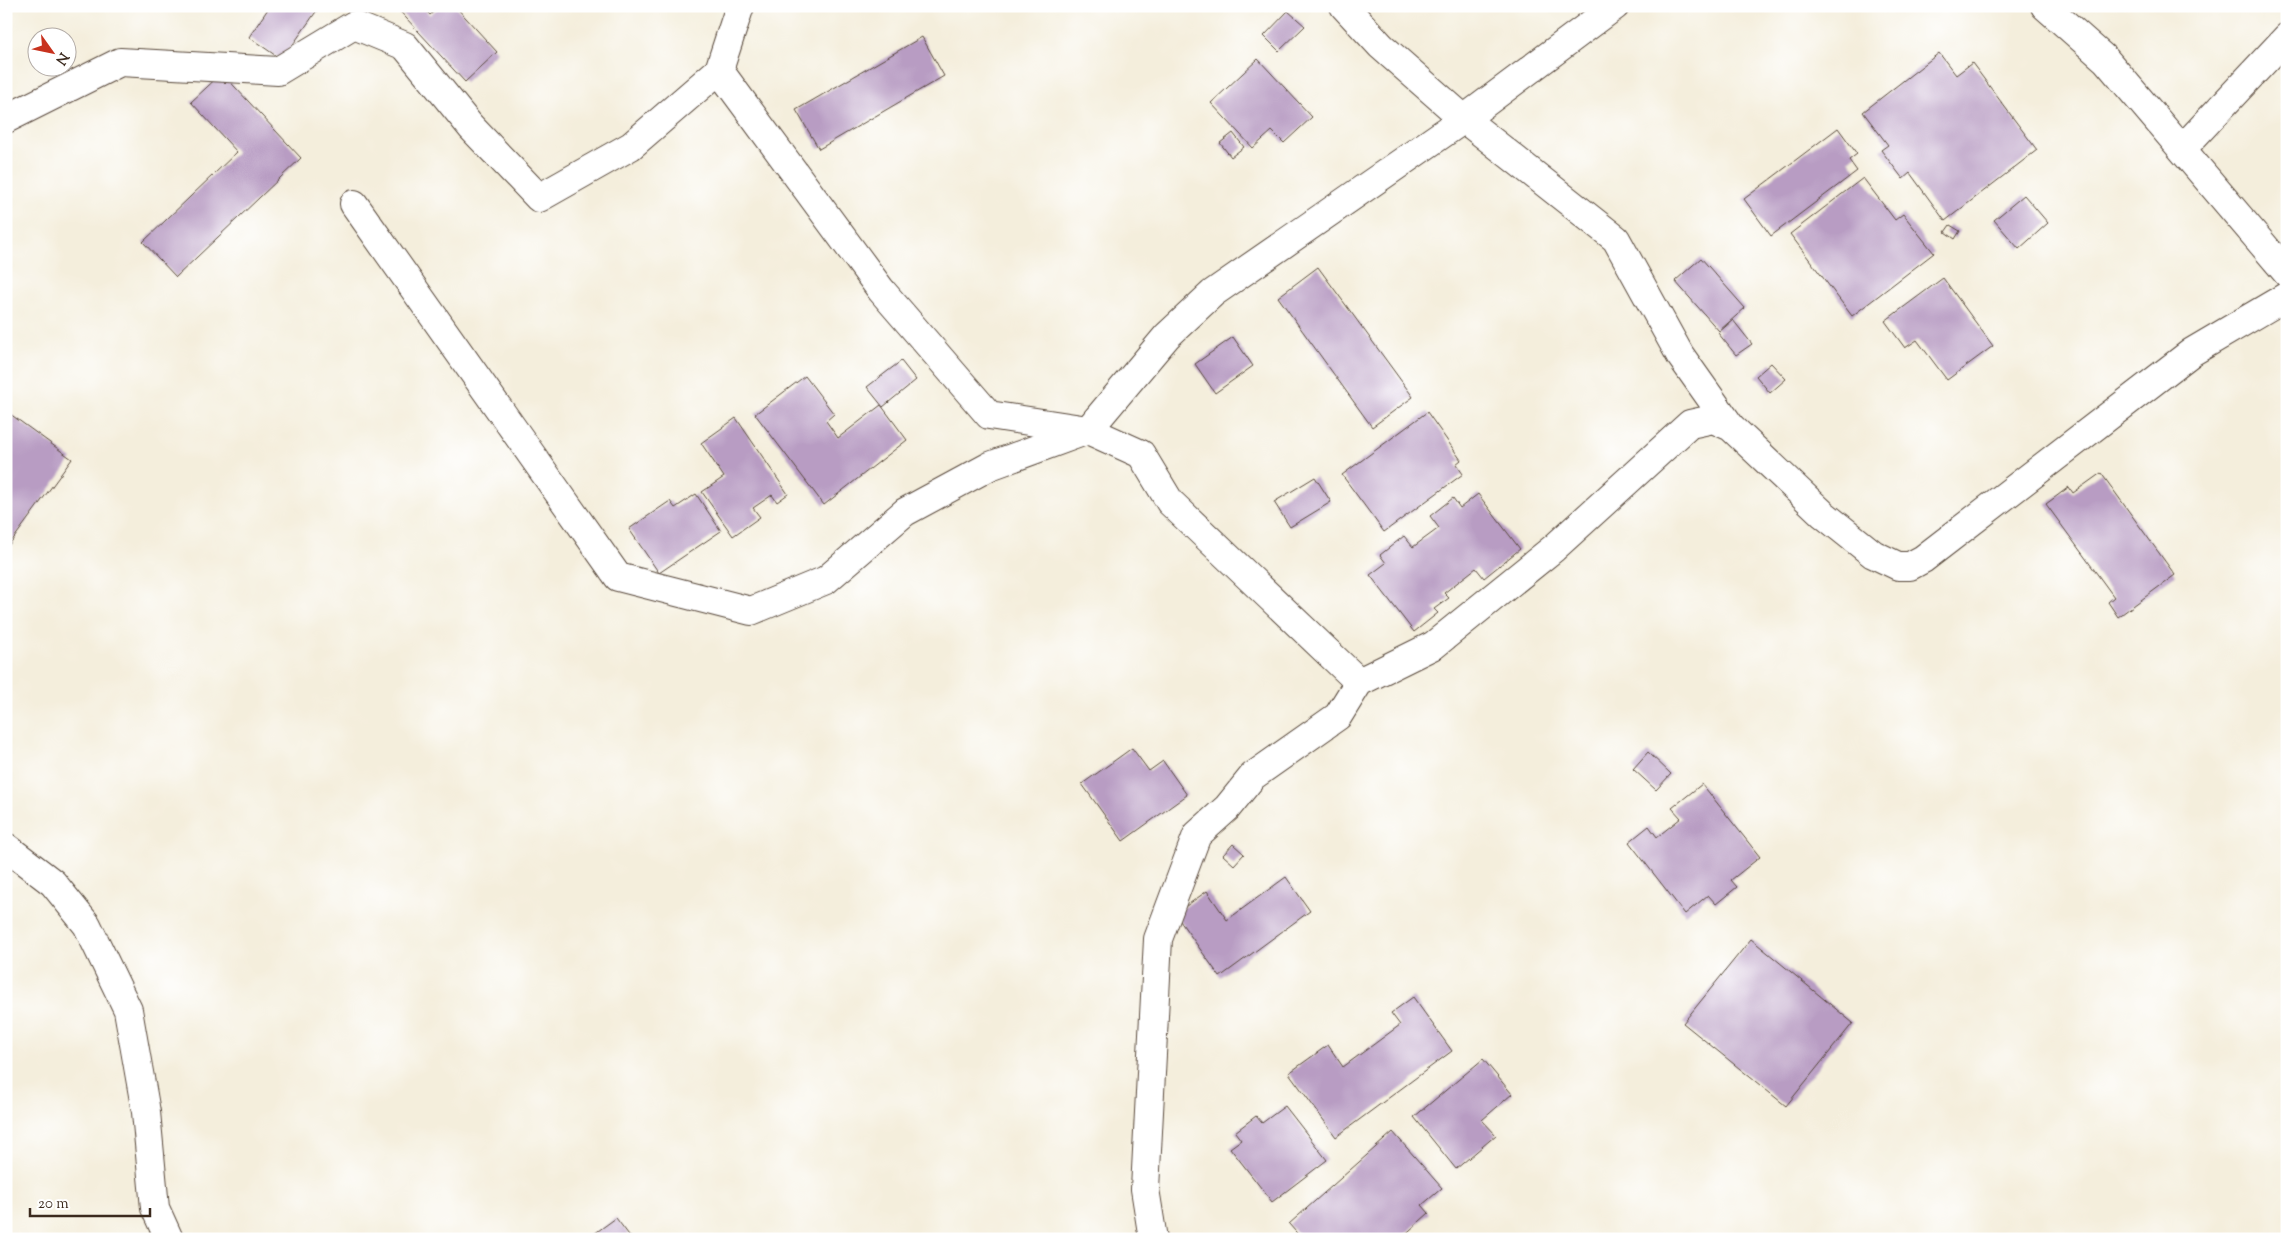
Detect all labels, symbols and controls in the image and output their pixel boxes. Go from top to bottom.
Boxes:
north arrow [28,28,78,78]
text: N [50,48,73,68]
scale bar [30,1185,150,1217]
text: 20 m [38,1194,69,1215]

